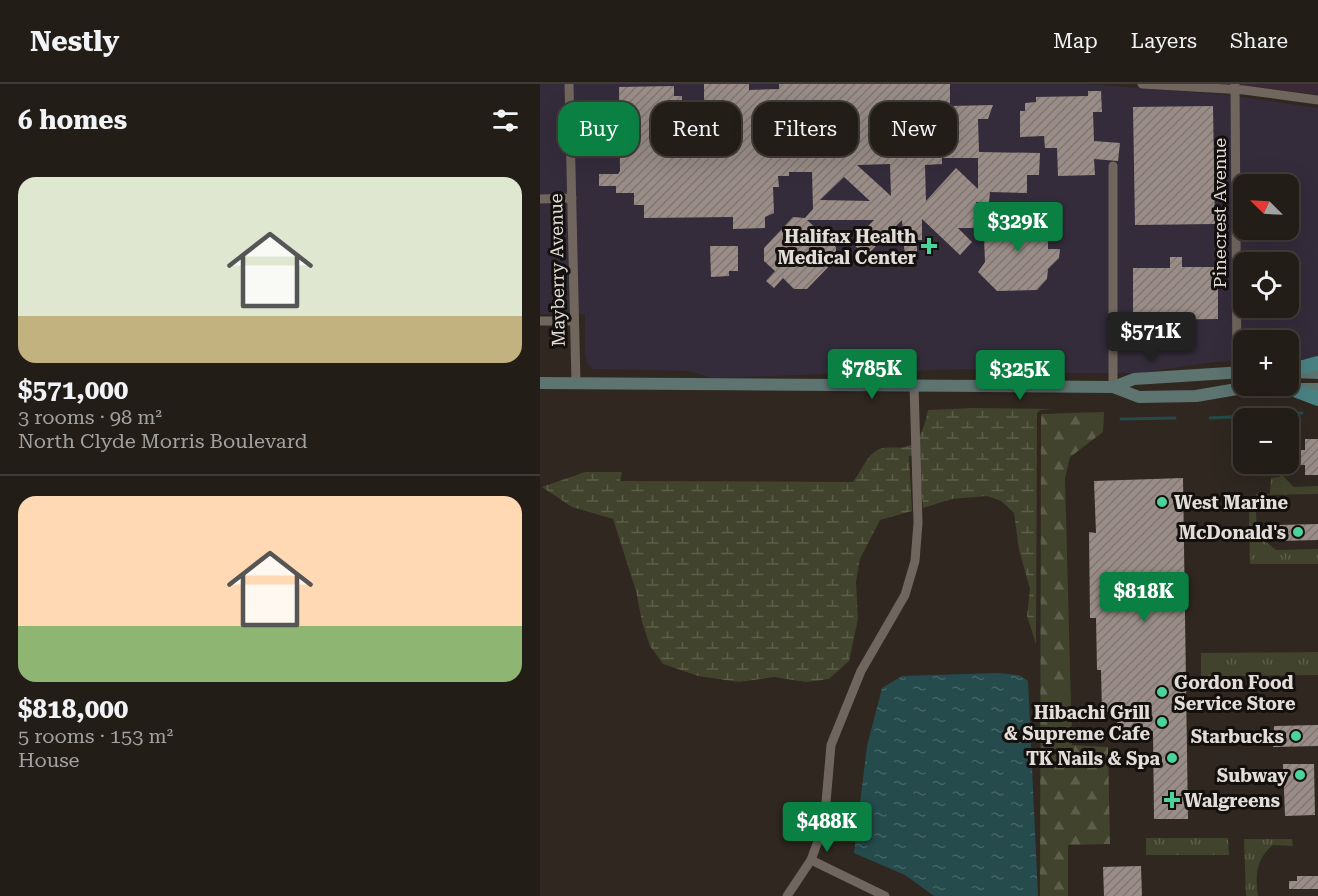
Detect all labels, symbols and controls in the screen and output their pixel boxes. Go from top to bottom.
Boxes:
text: Nestly [30,25,119,58]
text: Map [1053,29,1098,53]
text: Layers [1131,29,1197,53]
text: Share [1230,29,1288,53]
chip: Buy [558,102,639,156]
chip: Rent [651,102,741,156]
chip: Filters [753,102,858,156]
chip: New [870,102,957,156]
icon: filters [489,104,522,137]
text: 6 homes [18,105,127,135]
street label: Pinecrest Avenue [1209,138,1230,288]
north arrow [1233,174,1299,240]
map controls [1233,174,1299,474]
street label: Mayberry Avenue [545,193,569,347]
pin: $329K [976,202,1060,253]
text: $329K [988,209,1048,233]
icon: home [216,216,324,324]
place label: Halifax Health Medical Center [777,226,916,268]
marker: Halifax Health Medical Center [920,237,938,255]
button: locate [1233,252,1299,318]
pin: $571K [1109,312,1193,363]
text: $571K [1121,319,1181,343]
button: + [1233,330,1299,396]
pin: $785K [830,349,914,400]
pin: $325K [978,350,1062,401]
text: $785K [842,356,902,380]
text: $325K [990,357,1050,381]
text: $571,000 [18,375,128,405]
text: 3 rooms · 98 m² [18,405,162,429]
button: − [1233,408,1299,474]
text: North Clyde Morris Boulevard [18,429,308,453]
place label: West Marine [1174,492,1289,513]
marker: West Marine [1155,495,1169,509]
place label: McDonald's [1179,522,1286,543]
marker: McDonald's [1291,525,1305,539]
icon: home [216,535,324,643]
pin: $818K [1102,572,1186,623]
text: $818K [1114,579,1174,603]
place label: Gordon Food Service Store [1174,672,1296,714]
marker: Gordon Food Service Store [1155,685,1169,699]
text: $818,000 [18,694,128,724]
place label: Hibachi Grill & Supreme Cafe [1004,702,1150,744]
marker: Hibachi Grill & Supreme Cafe [1155,715,1169,729]
text: 5 rooms · 153 m² [18,724,173,748]
place label: Starbucks [1191,726,1284,747]
marker: Starbucks [1289,729,1303,743]
text: House [18,748,80,772]
place label: TK Nails & Spa [1026,748,1160,769]
marker: TK Nails & Spa [1165,751,1179,765]
place label: Subway [1217,765,1288,786]
marker: Subway [1293,768,1307,782]
place label: Walgreens [1184,790,1280,811]
marker: Walgreens [1165,793,1179,807]
pin: $488K [785,802,869,853]
text: $488K [797,809,857,833]

